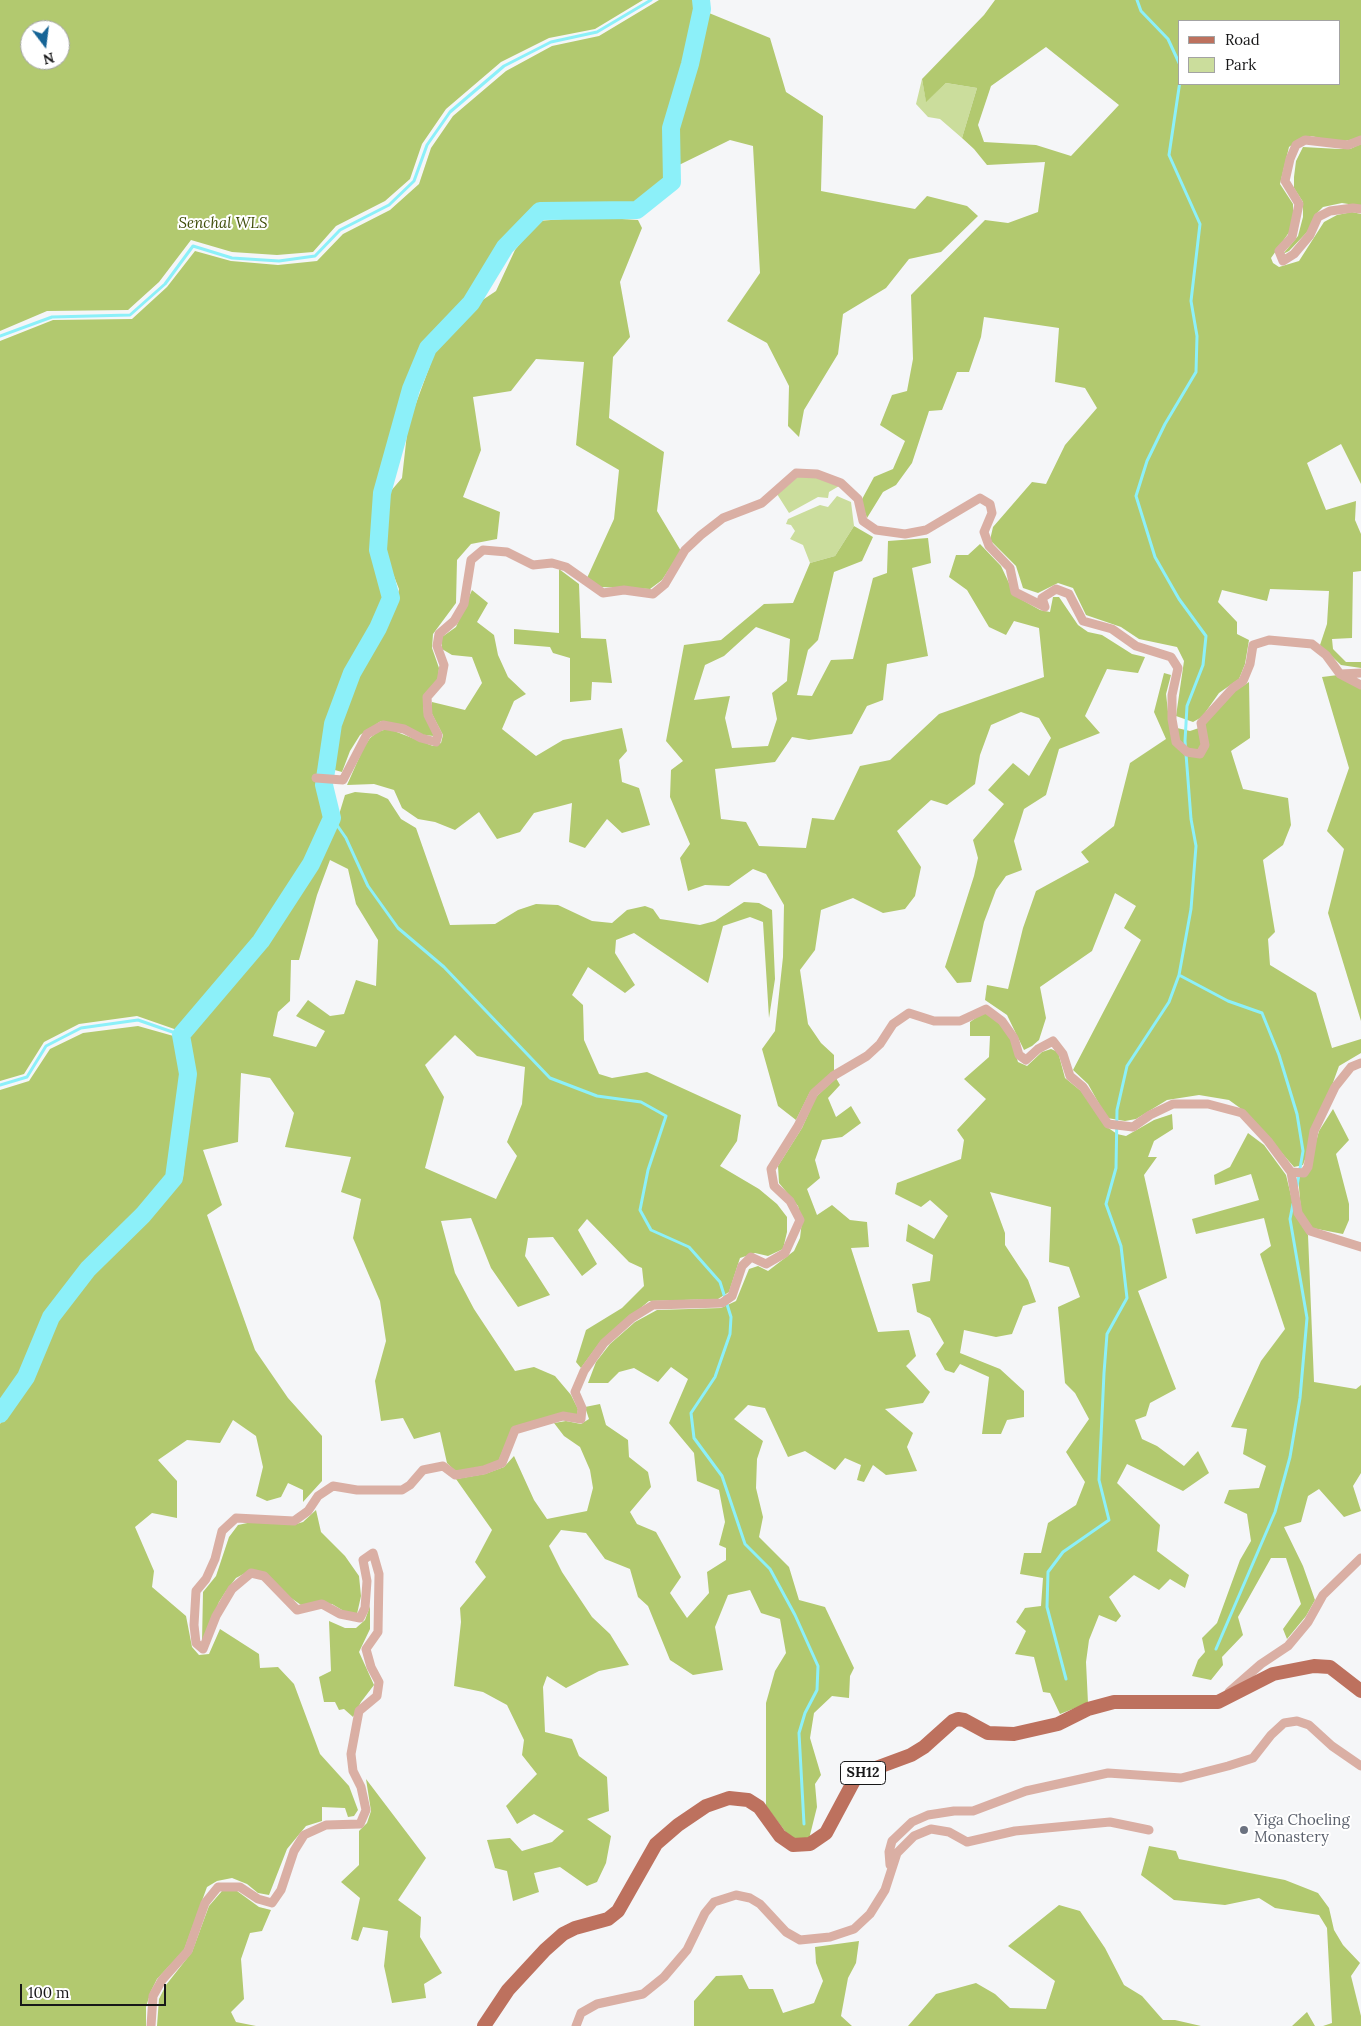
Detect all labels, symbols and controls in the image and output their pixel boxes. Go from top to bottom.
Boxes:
north arrow [20,20,70,70]
legend [1178,20,1341,85]
text: Road [1225,30,1260,49]
text: N [41,48,56,69]
text: Park [1225,55,1256,74]
park label: Senchal WLS [178,215,268,233]
road number: SH12 [840,1762,886,1785]
place label: Yiga Choeling Monastery [1254,1812,1350,1847]
marker: Yiga Choeling Monastery [1238,1824,1250,1836]
scale bar [22,1974,169,2006]
text: 100 m [28,1983,69,2002]

